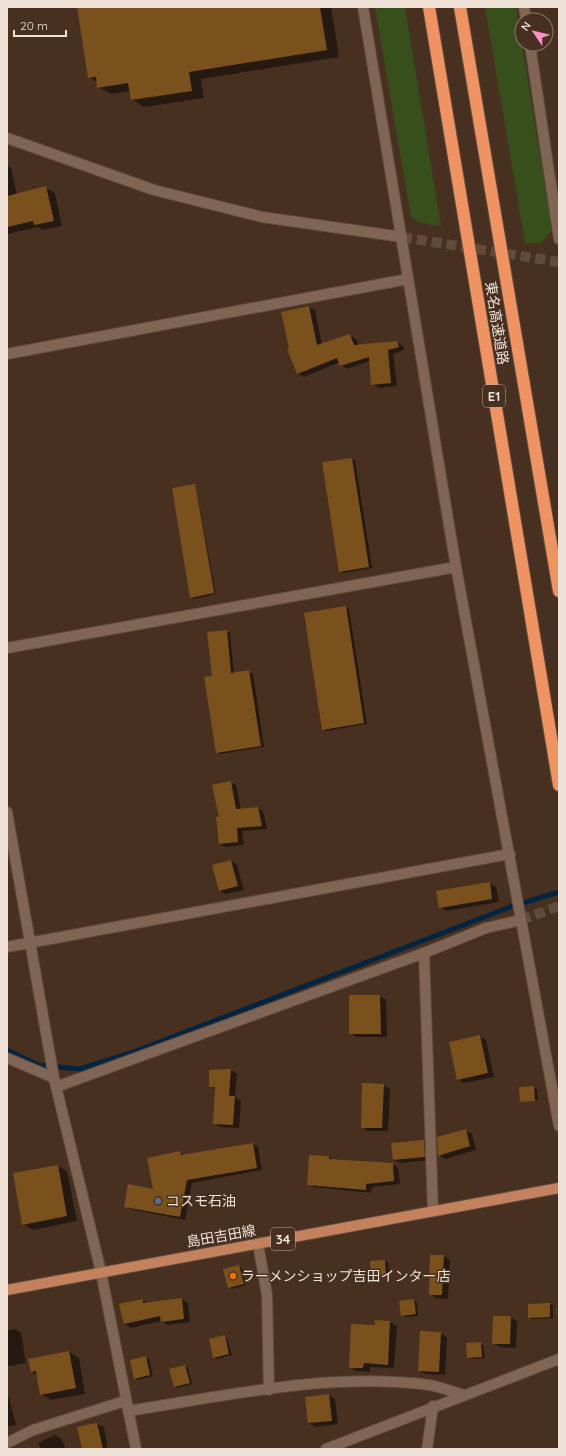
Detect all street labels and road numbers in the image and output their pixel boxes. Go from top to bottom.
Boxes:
street label: 東名高速道路 [482,280,512,366]
road number: E1 [483,385,505,407]
street label: 島田吉田線 [185,1221,257,1251]
road number: 34 [271,1228,295,1250]

